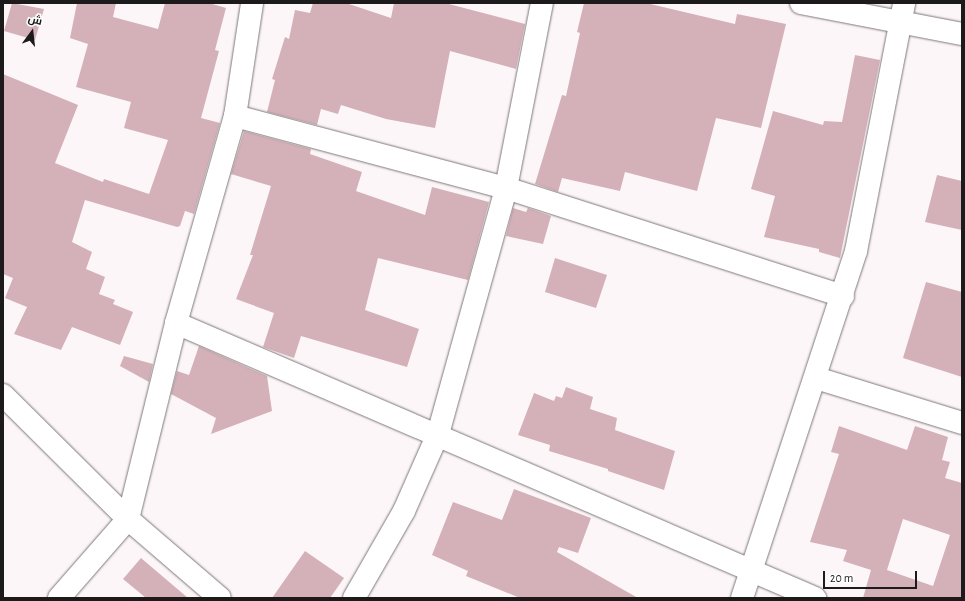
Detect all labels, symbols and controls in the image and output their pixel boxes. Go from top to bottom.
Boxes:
north arrow [12,12,52,52]
text: ش [27,13,43,27]
scale bar [825,563,919,589]
text: 20 m [830,572,853,584]

